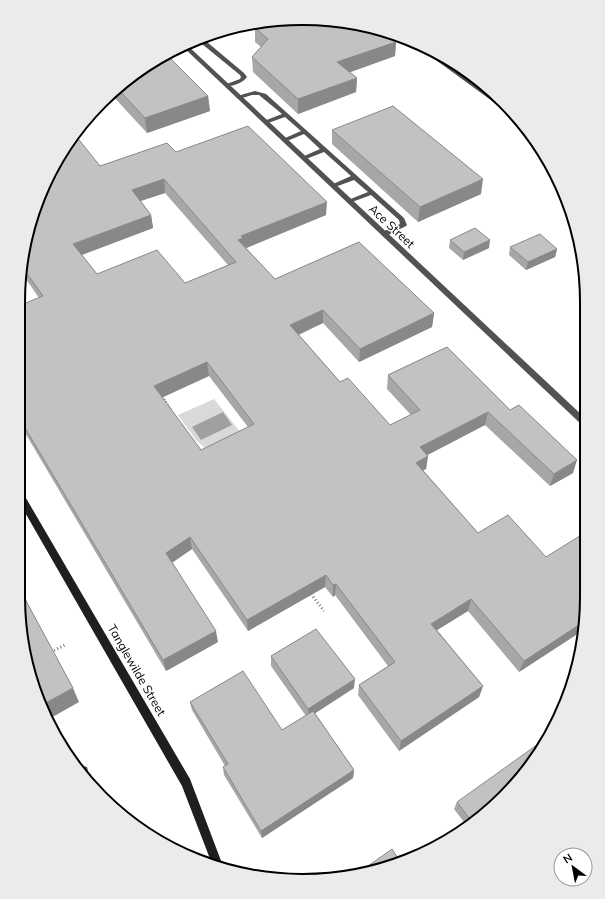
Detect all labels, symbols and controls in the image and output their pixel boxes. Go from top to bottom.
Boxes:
street label: Ace Street [366,201,418,251]
street label: Tanglewilde Street [105,622,169,718]
north arrow [553,847,593,887]
text: N [560,850,575,867]

